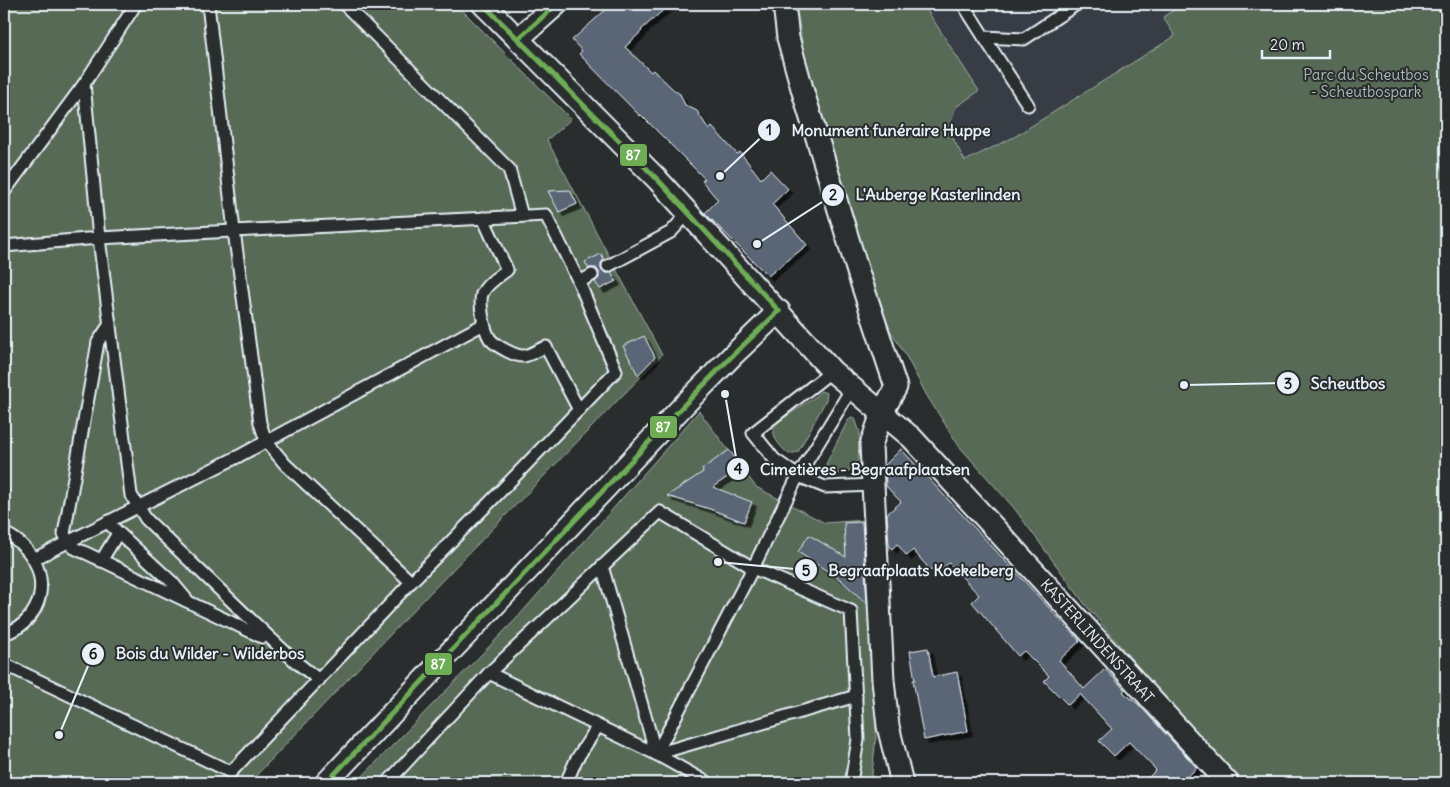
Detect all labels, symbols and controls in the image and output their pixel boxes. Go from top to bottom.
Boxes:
scale bar [1262,28,1330,60]
text: 20 m [1270,35,1305,54]
park label: Parc du Scheutbos - Scheutbospark [1303,65,1429,101]
callout: Monument funéraire Huppe [757,115,1001,146]
text: 1 [766,120,772,139]
text: Monument funéraire Huppe [791,120,991,141]
line badge: 87 [619,143,648,167]
text: 87 [626,146,641,164]
callout: L'Auberge Kasterlinden [821,179,1031,210]
text: L'Auberge Kasterlinden [856,184,1020,205]
text: 2 [829,185,837,204]
callout: Scheutbos [1276,368,1396,399]
text: Scheutbos [1311,373,1385,393]
text: 3 [1284,374,1292,393]
line badge: 87 [649,415,678,439]
text: 87 [656,418,671,436]
callout: Cimetières - Begraafplaatsen [725,454,980,485]
text: 4 [734,459,743,478]
text: Cimetières - Begraafplaatsen [760,459,970,480]
callout: Begraafplaats Koekelberg [793,555,1024,586]
text: Begraafplaats Koekelberg [828,560,1014,581]
text: 5 [802,561,811,580]
street label: KASTERLINDENSTRAAT [1037,575,1158,707]
callout: Bois du Wilder - Wilderbos [80,638,314,669]
text: Bois du Wilder - Wilderbos [116,643,304,663]
text: 6 [89,644,98,663]
line badge: 87 [424,652,453,676]
text: 87 [431,655,446,673]

